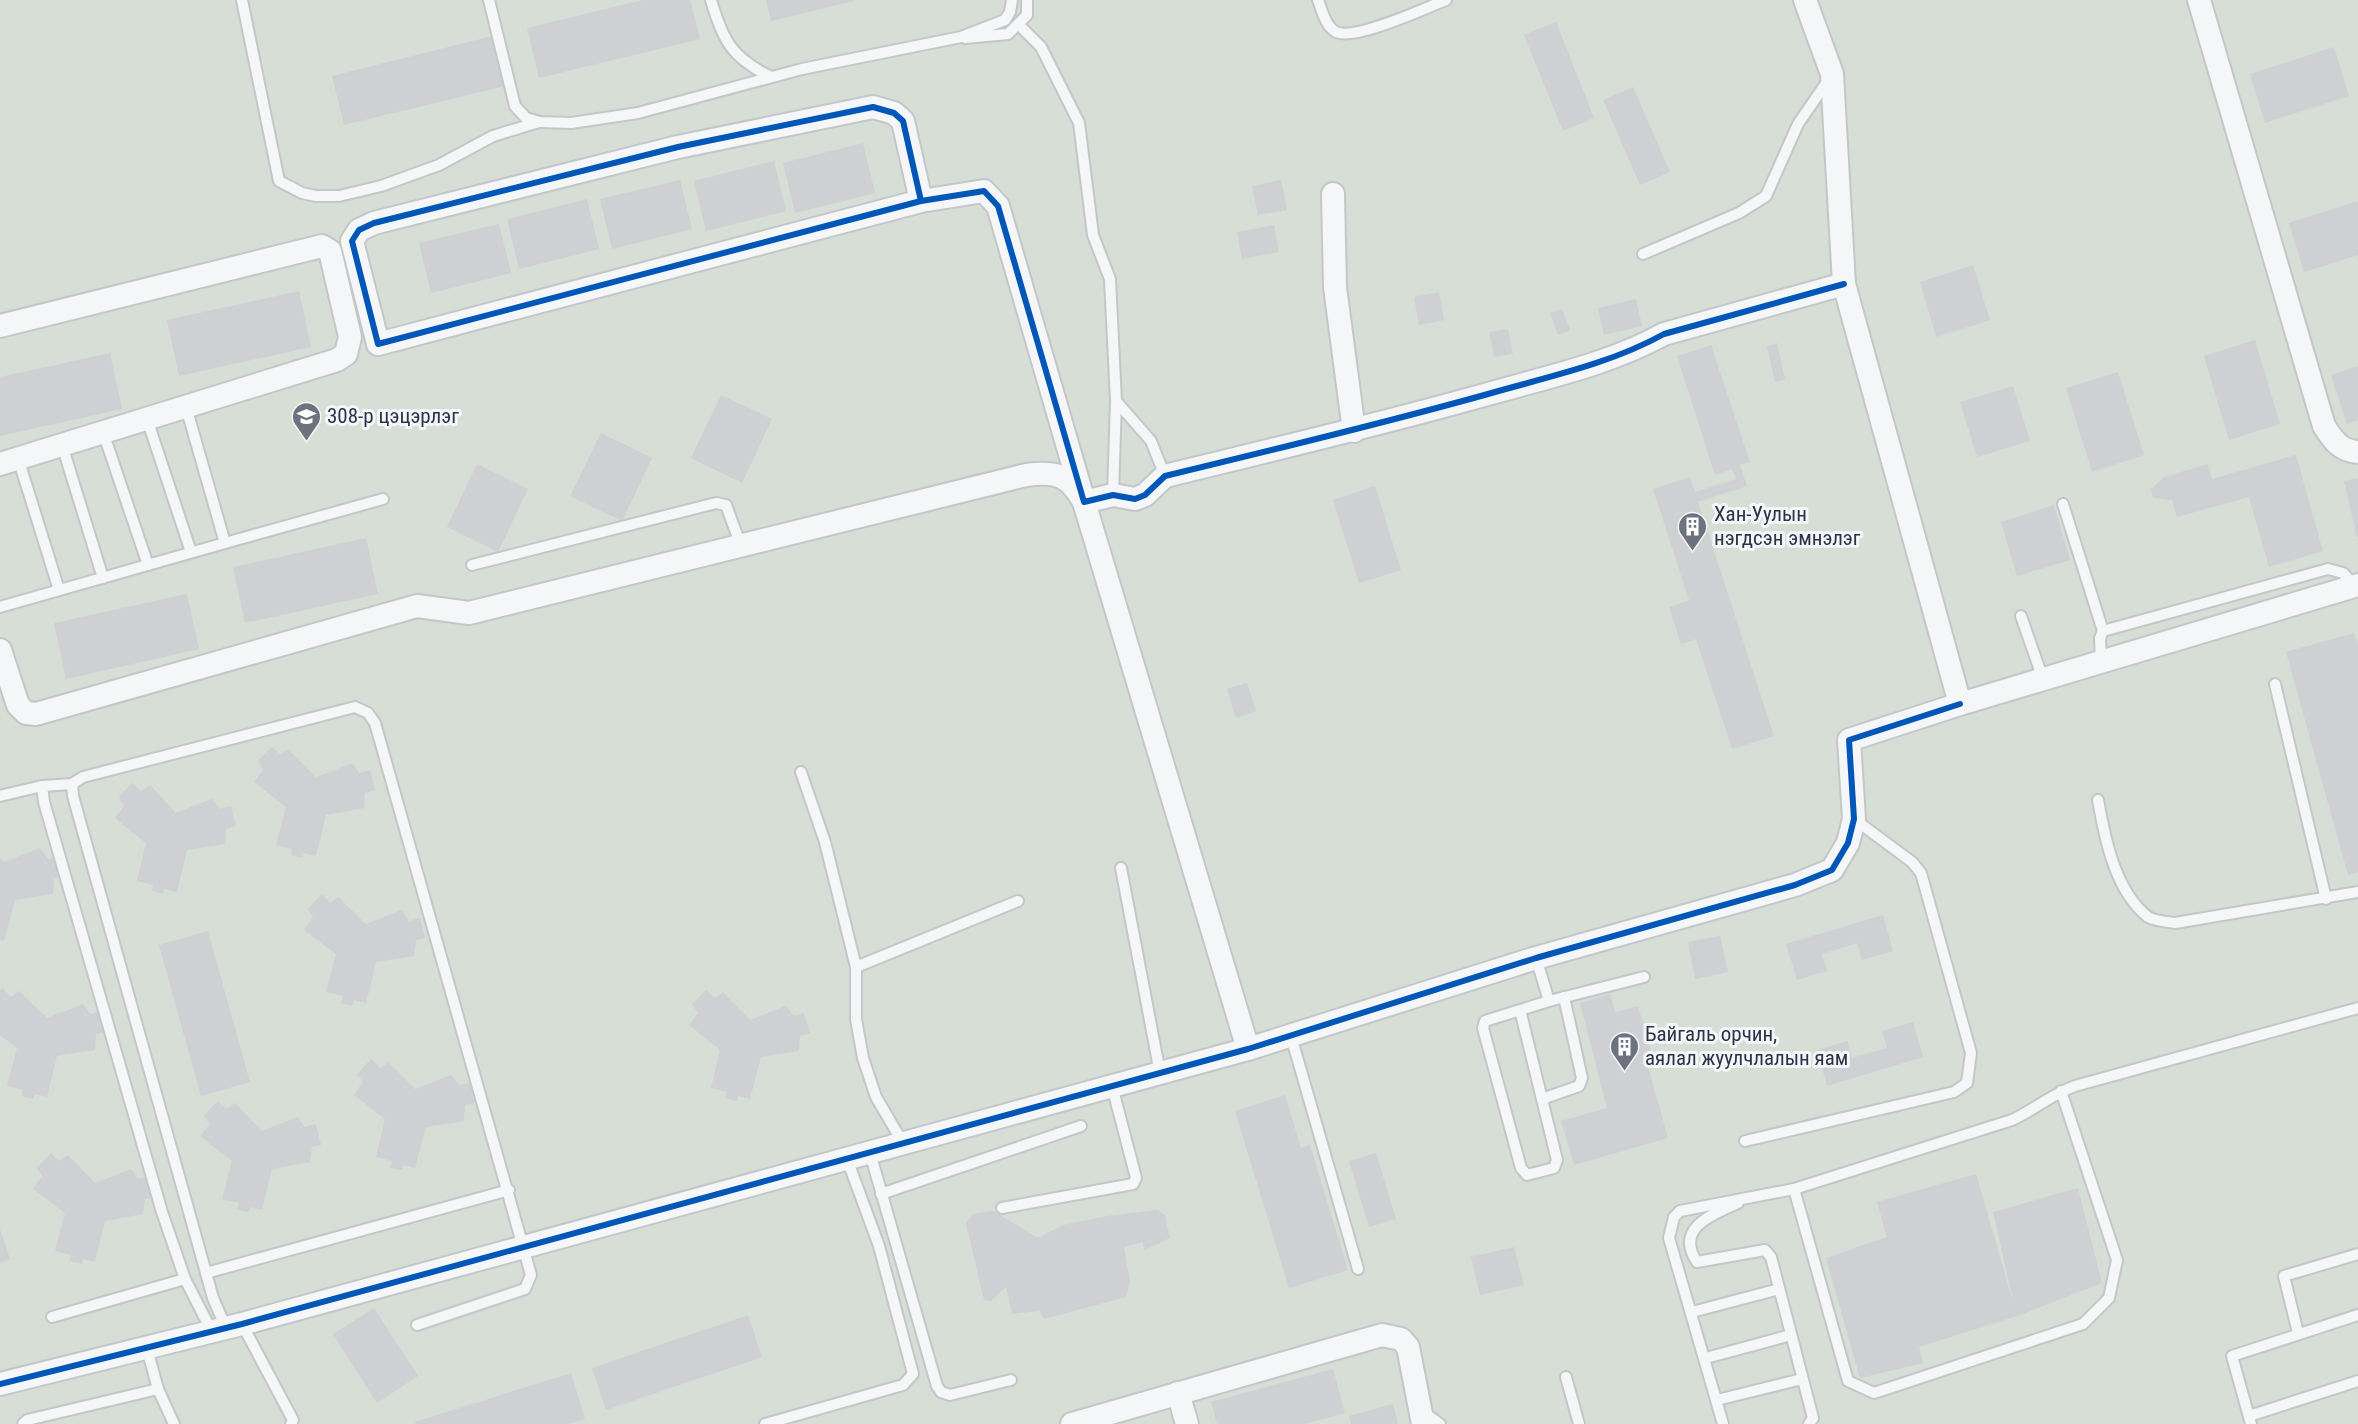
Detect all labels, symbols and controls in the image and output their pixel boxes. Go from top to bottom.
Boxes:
school or university icon: 308-р цэцэрлэг [290,400,322,442]
place label: 308-р цэцэрлэг [327,404,459,428]
place label: Хан-Уулын нэгдсэн эмнэлэг [1714,502,1861,550]
building icon: Хан-Уулын нэгдсэн эмнэлэг [1677,510,1709,552]
place label: Байгаль орчин, аялал жуулчлалын яам [1645,1022,1848,1070]
building icon: Байгаль орчин, аялал жуулчлалын яам [1608,1030,1640,1072]

